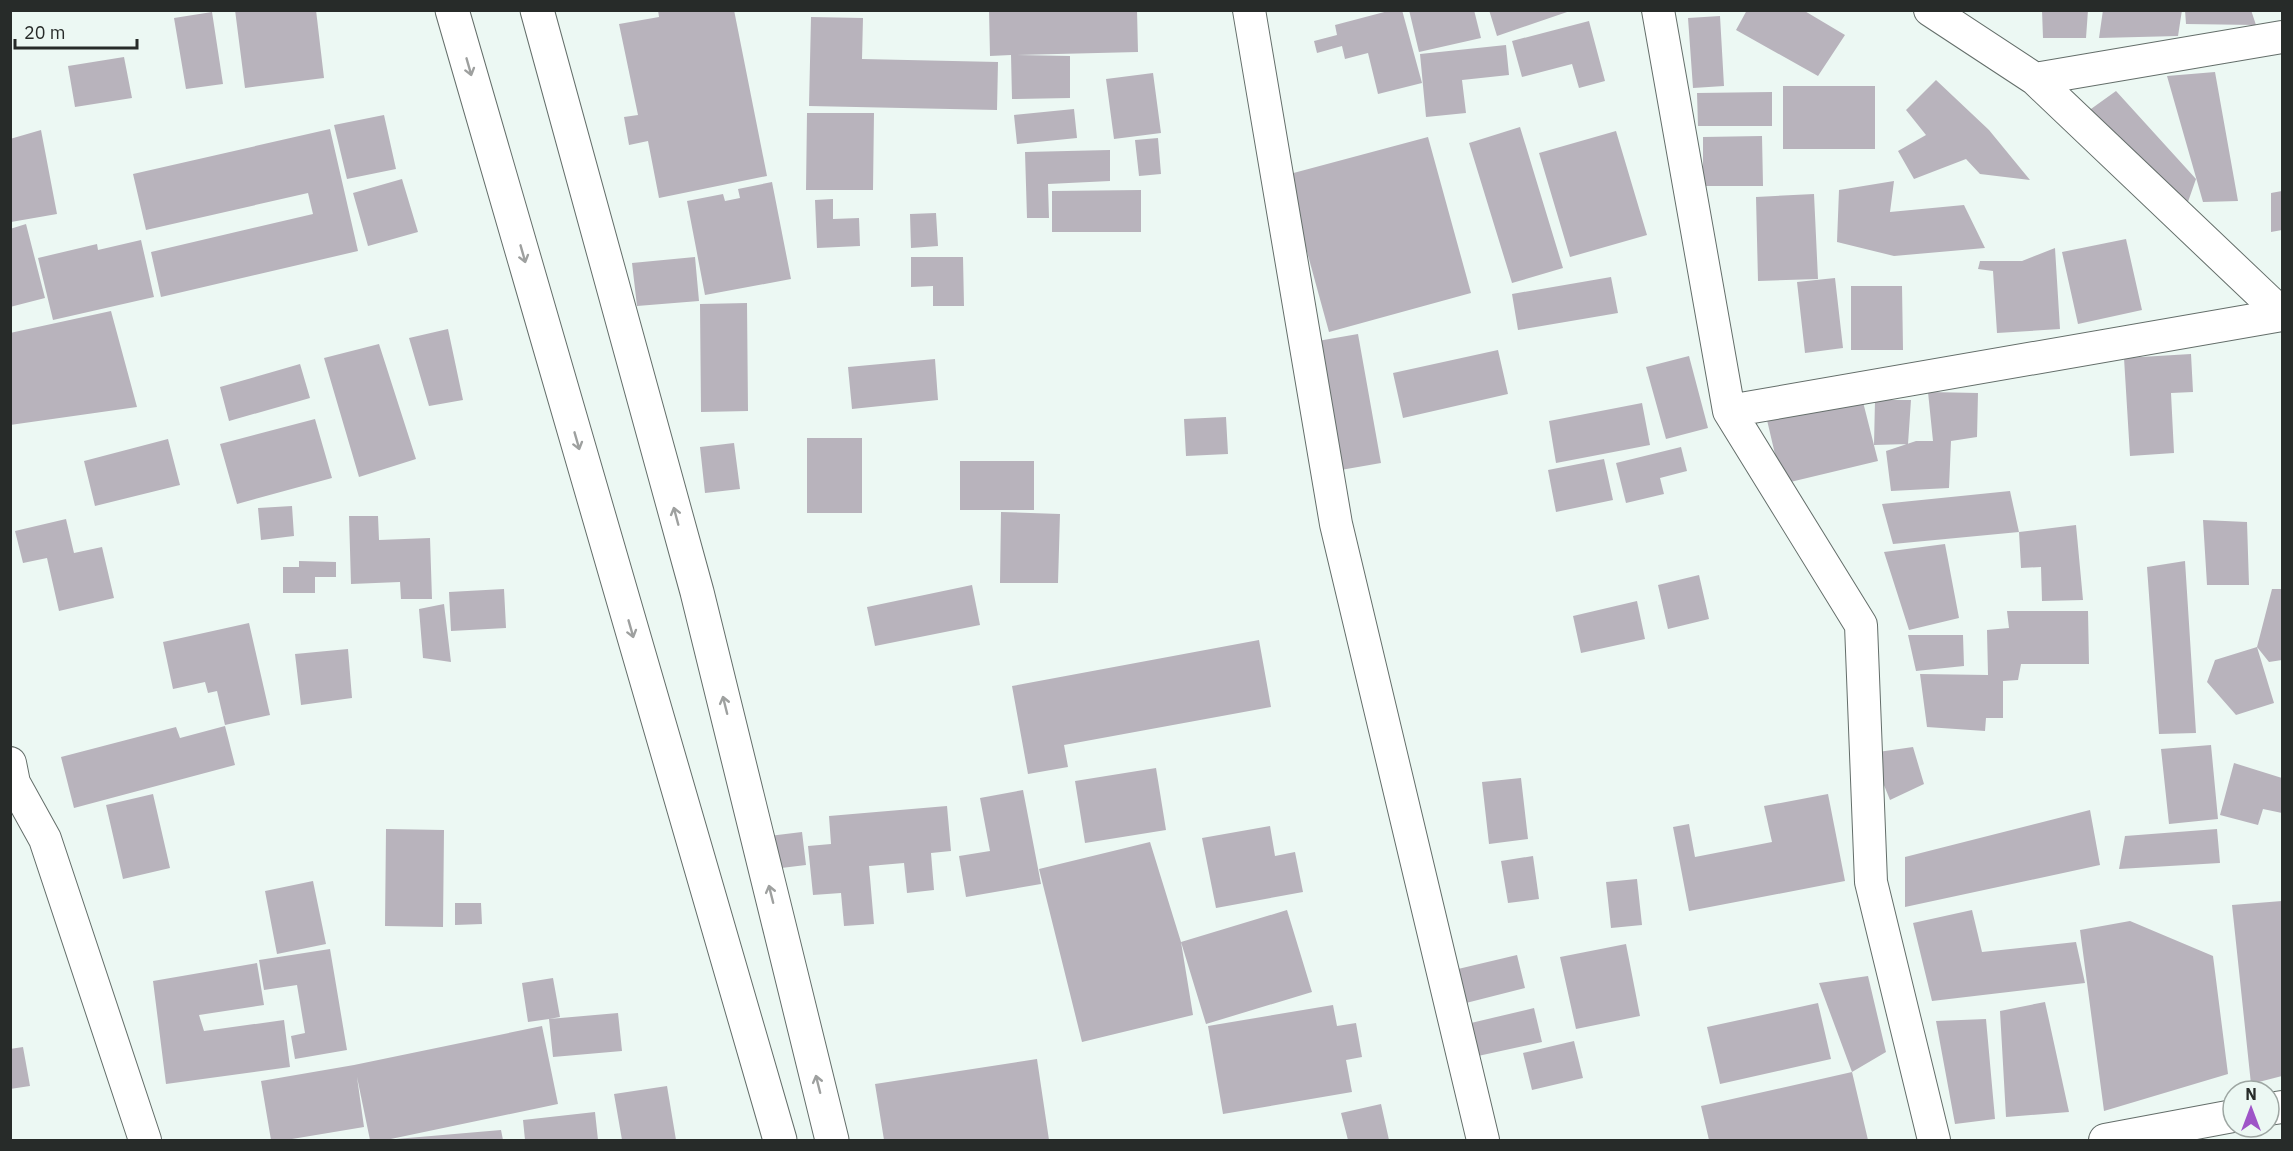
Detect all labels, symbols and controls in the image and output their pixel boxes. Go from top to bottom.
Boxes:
scale bar [15,12,136,50]
text: 20 m [24,21,66,44]
one-way arrow [464,57,475,76]
one-way arrow [518,244,529,263]
one-way arrow [572,431,583,450]
one-way arrow [670,507,681,526]
one-way arrow [626,619,637,638]
one-way arrow [718,696,730,715]
one-way arrow [765,885,777,904]
one-way arrow [811,1074,823,1093]
north arrow [2221,1079,2281,1139]
text: N [2245,1084,2257,1104]

